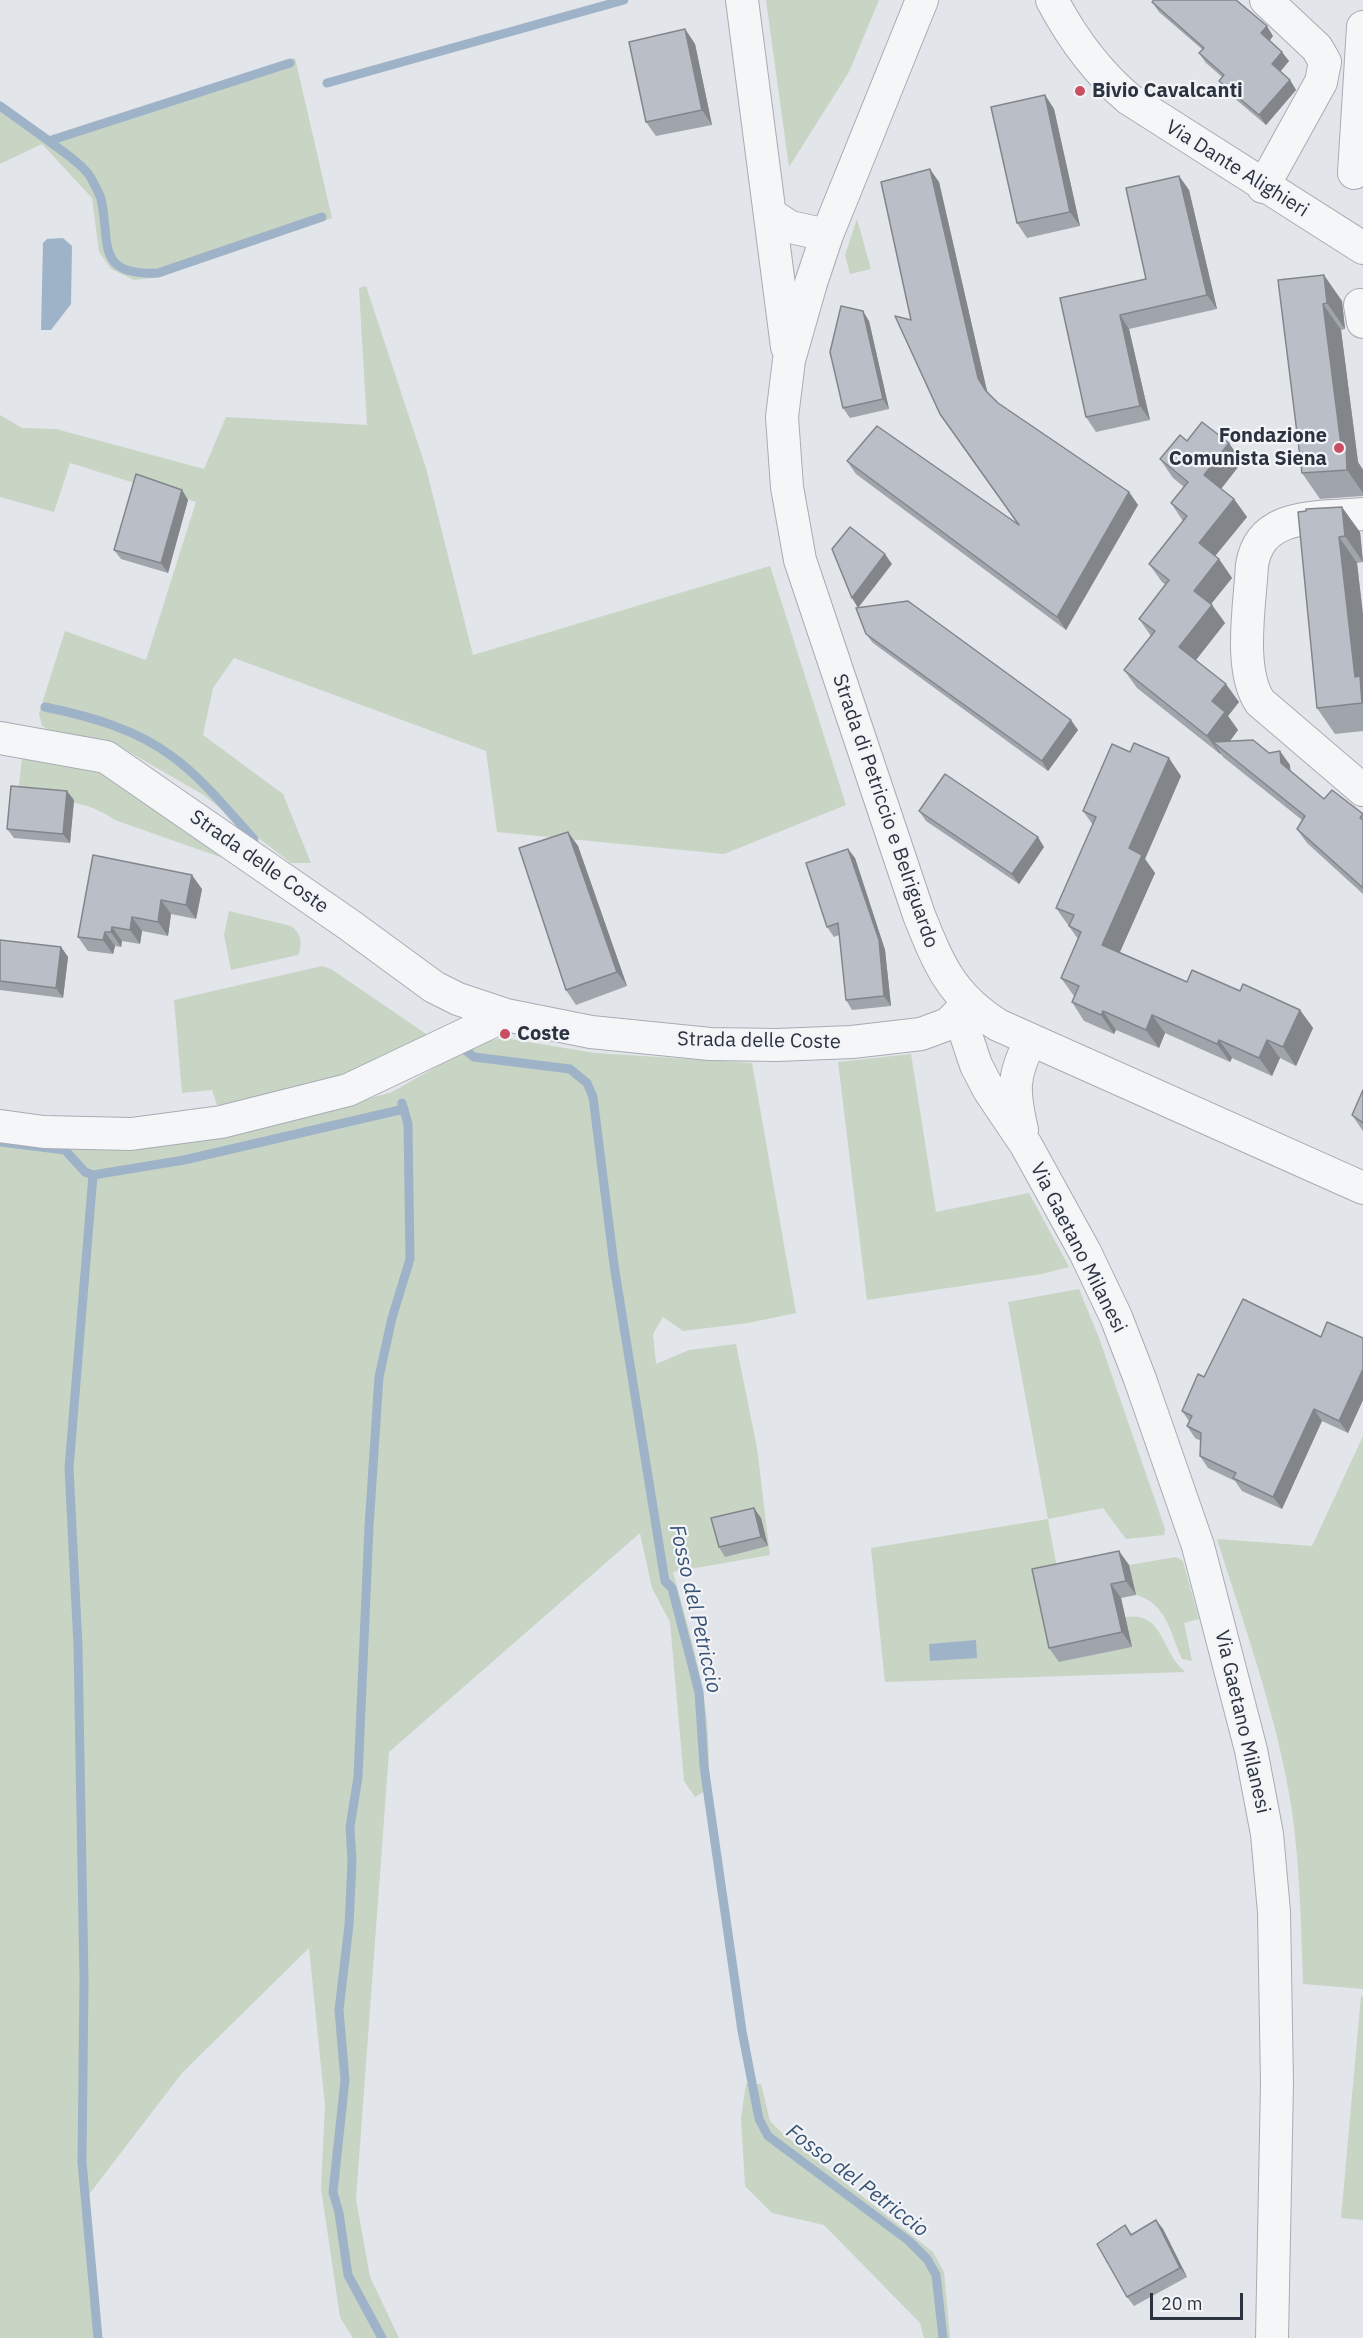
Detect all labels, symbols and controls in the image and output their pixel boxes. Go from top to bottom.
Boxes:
place label: Bivio Cavalcanti [1092,79,1243,103]
marker: Bivio Cavalcanti [1073,84,1087,98]
street label: Via Dante Alighieri [1161,115,1313,223]
place label: Fondazione Comunista Siena [1169,424,1327,471]
marker: Fondazione Comunista Siena [1332,441,1346,455]
street label: Strada di Petriccio e Belriguardo [827,671,943,951]
street label: Strada delle Coste [185,805,333,919]
place label: Coste [517,1022,570,1046]
marker: Coste [498,1027,512,1041]
street label: Strada delle Coste [677,1028,841,1054]
street label: Via Gaetano Milanesi [1025,1159,1131,1337]
water label: Fosso del Petriccio [663,1522,727,1696]
street label: Via Gaetano Milanesi [1209,1628,1275,1816]
water label: Fosso del Petriccio [781,2119,933,2243]
scale bar [1153,2281,1246,2319]
text: 20 m [1161,2292,1203,2315]

